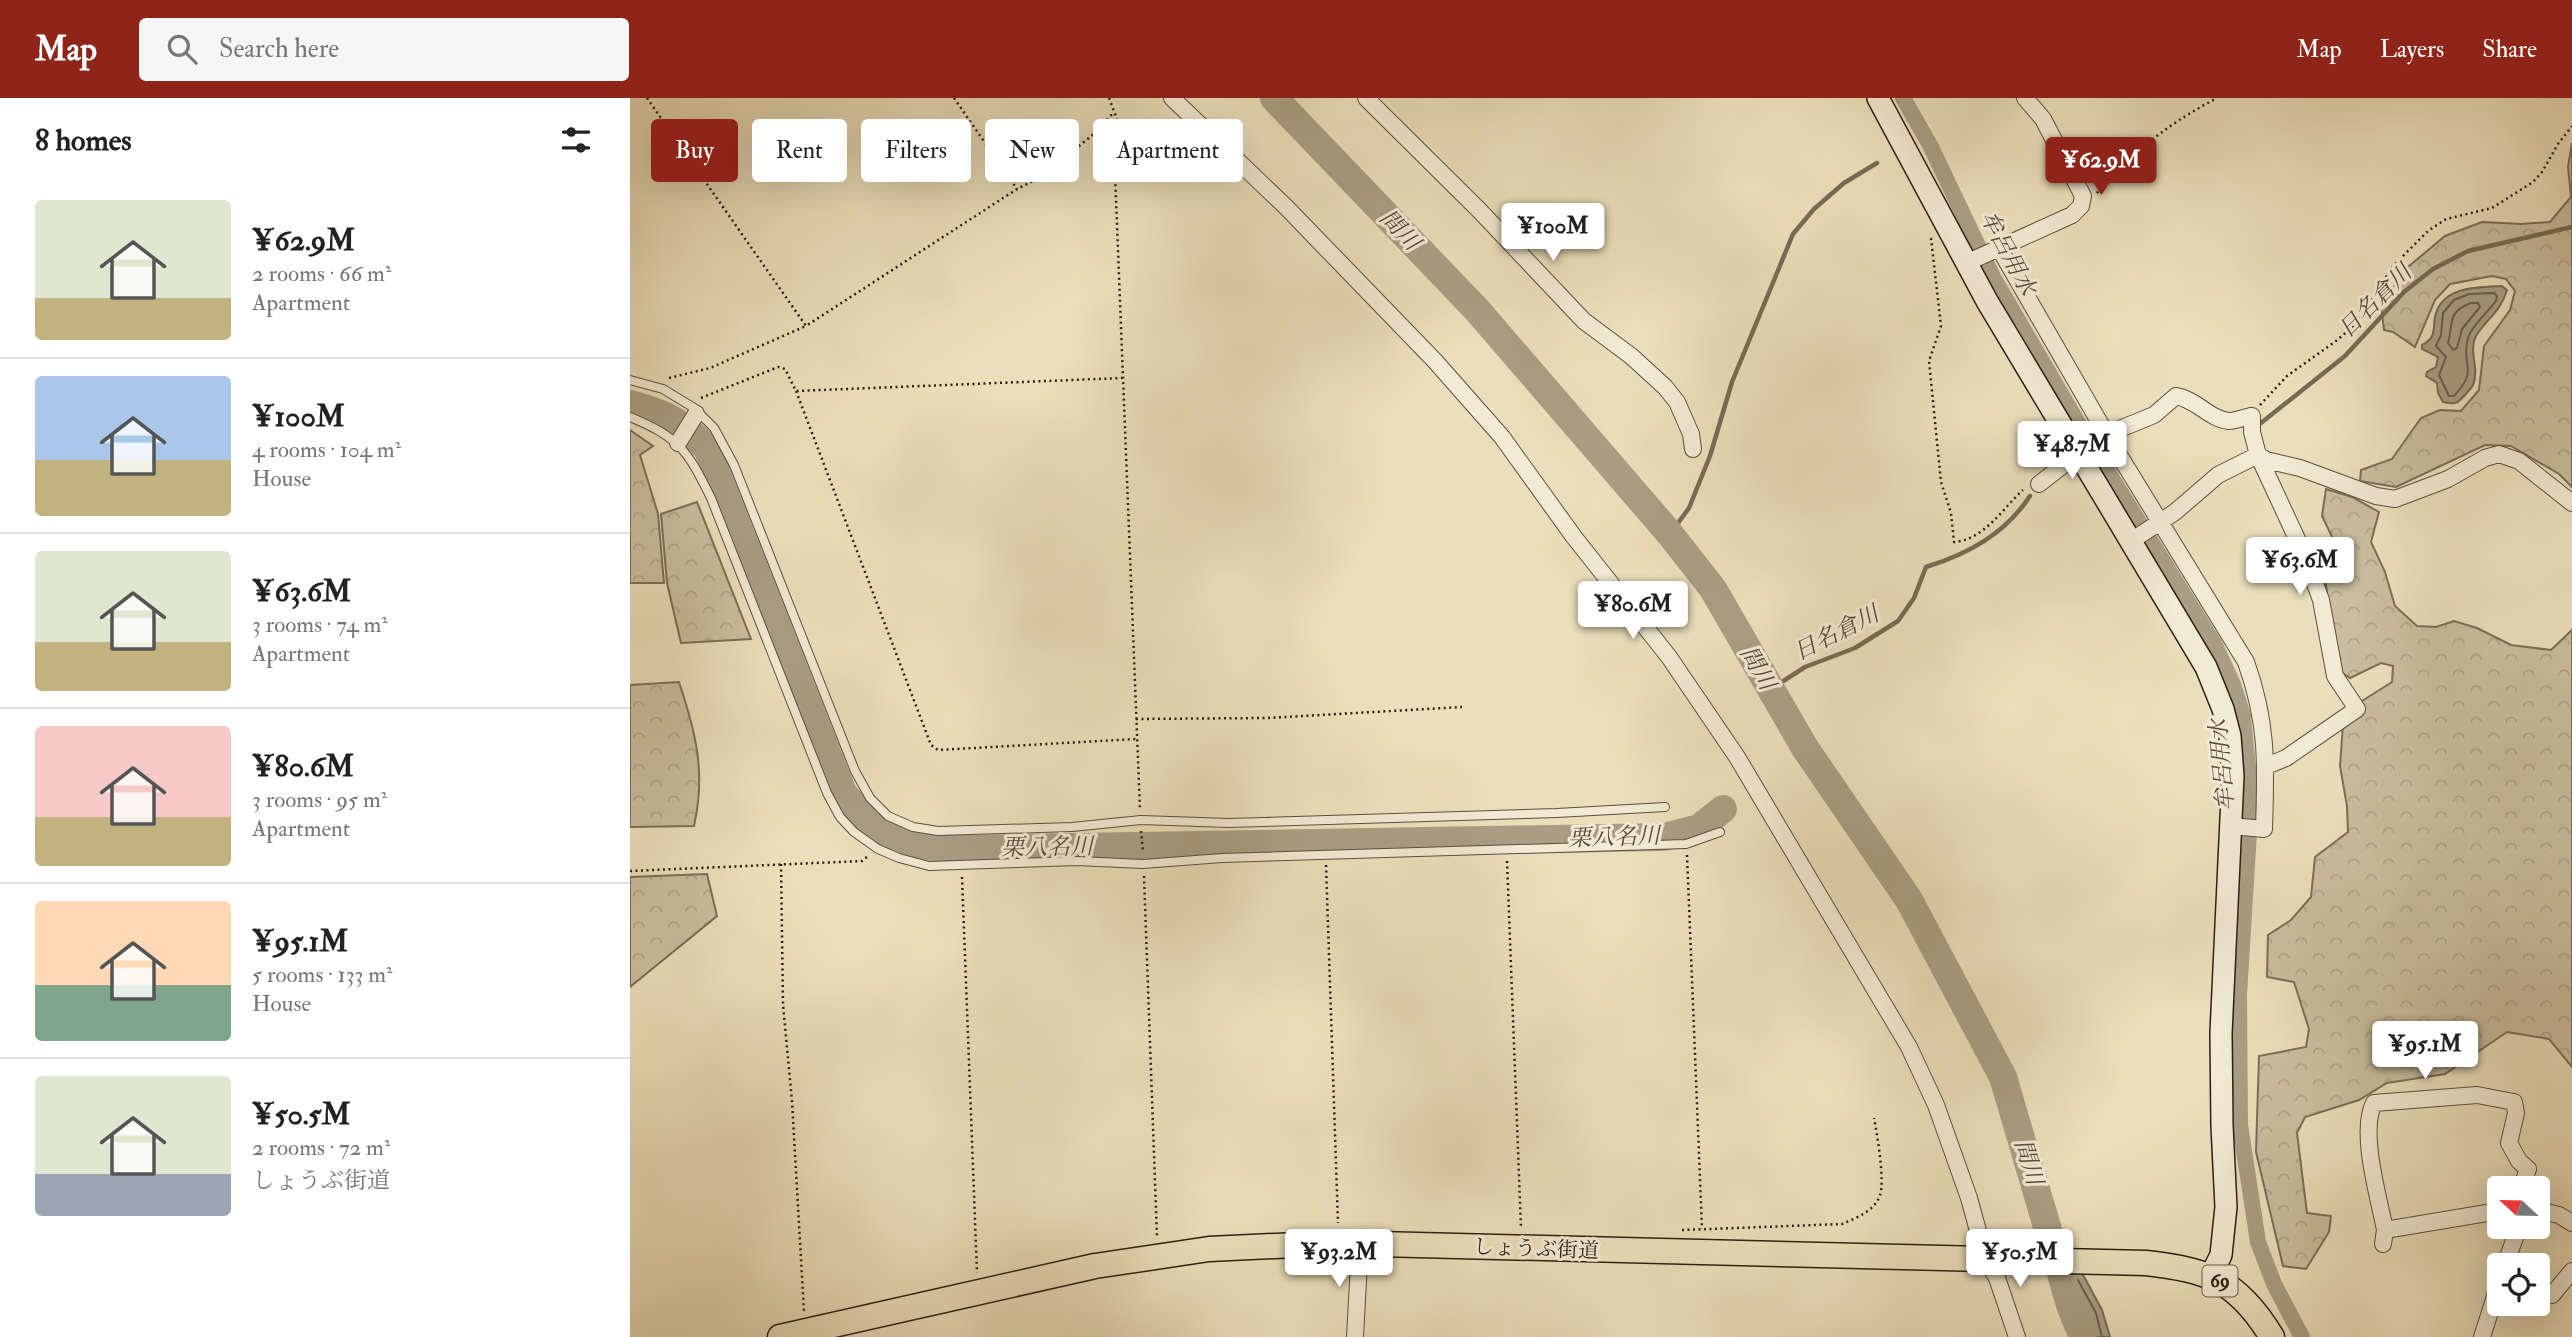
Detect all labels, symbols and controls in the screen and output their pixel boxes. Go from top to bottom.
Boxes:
search box [139,18,629,81]
text: Map [35,29,97,70]
icon: search [163,30,201,68]
text: Search here [219,33,339,65]
text: Map [2297,34,2342,65]
text: Layers [2380,34,2444,65]
text: Share [2482,34,2537,65]
chip: Buy [651,119,738,182]
chip: Rent [752,119,847,182]
chip: Filters [861,119,971,182]
chip: New [985,119,1079,182]
chip: Apartment [1093,119,1243,182]
icon: filters [557,121,595,159]
text: 8 homes [35,122,132,159]
pin: ¥62.9M [2044,138,2158,197]
text: ¥62.9M [2061,145,2141,174]
water label: 間川 [1374,203,1428,259]
pin: ¥100M [1504,204,1602,263]
water label: 牟呂用水 [1974,206,2043,302]
text: ¥100M [1517,211,1589,240]
text: ¥62.9M [252,222,355,259]
icon: home [91,228,175,312]
water label: 日名倉川 [2332,256,2420,344]
text: 2 rooms · 66 m² [252,259,391,288]
text: Apartment [252,288,350,317]
text: ¥100M [252,398,345,435]
icon: home [91,404,175,488]
pin: ¥48.7M [2015,422,2129,481]
text: ¥48.7M [2034,429,2110,458]
text: 4 rooms · 104 m² [252,435,401,464]
text: House [252,464,311,493]
pin: ¥63.6M [2243,538,2357,597]
text: ¥63.6M [2262,545,2338,574]
text: ¥63.6M [252,573,351,610]
icon: home [91,579,175,663]
pin: ¥80.6M [1576,582,1690,641]
text: ¥80.6M [1594,589,1672,618]
water label: 日名倉川 [1788,598,1886,667]
text: 3 rooms · 74 m² [252,610,388,639]
text: Apartment [252,639,350,668]
water label: 間川 [1734,641,1784,698]
water label: 牟呂用水 [2203,716,2240,812]
text: ¥80.6M [252,748,354,785]
icon: home [91,754,175,838]
text: 3 rooms · 95 m² [252,785,387,814]
text: Apartment [252,814,350,843]
water label: 栗八名川 [1568,821,1663,853]
water label: 栗八名川 [1001,832,1096,862]
text: ¥95.1M [252,923,348,960]
icon: home [91,929,175,1013]
text: 5 rooms · 133 m² [252,960,393,989]
text: House [252,989,311,1018]
pin: ¥95.1M [2368,1021,2482,1081]
text: ¥95.1M [2388,1029,2462,1058]
text: ¥50.5M [252,1096,350,1133]
icon: home [91,1104,175,1188]
text: 2 rooms · 72 m² [252,1133,390,1162]
water label: 間川 [2008,1136,2050,1191]
text: しょうぶ街道 [252,1166,390,1195]
north arrow [2487,1176,2550,1239]
map controls [2487,1176,2550,1316]
pin: ¥93.2M [1282,1230,1396,1289]
pin: ¥50.5M [1963,1230,2077,1289]
street label: しょうぶ街道 [1473,1233,1599,1265]
text: ¥93.2M [1301,1237,1377,1266]
text: ¥50.5M [1982,1237,2058,1266]
button: locate [2487,1253,2550,1316]
road number: 69 [2202,1266,2238,1296]

